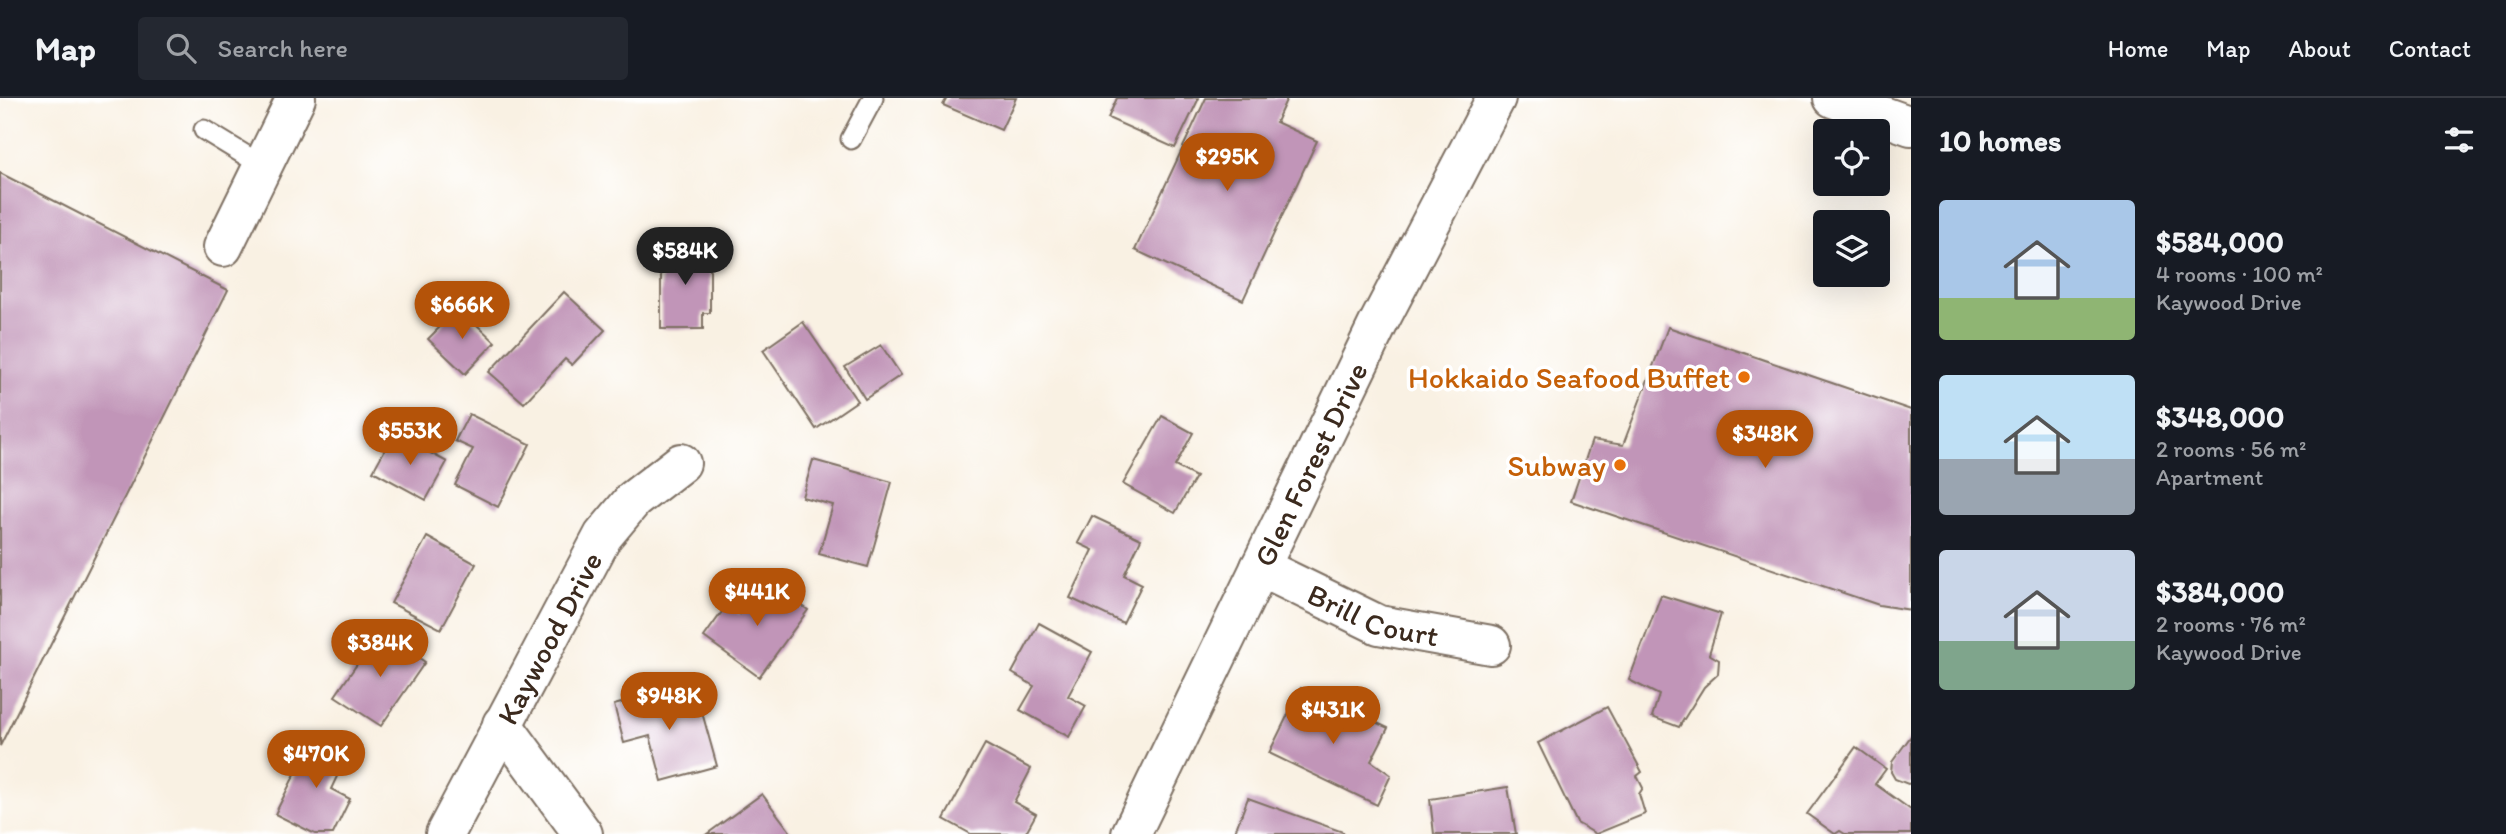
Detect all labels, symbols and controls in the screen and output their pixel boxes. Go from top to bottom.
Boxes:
search box [138,17,628,80]
text: Map [35,29,96,68]
icon: search [162,29,200,67]
text: Search here [218,32,348,64]
text: Home [2108,34,2168,63]
text: Map [2206,34,2250,63]
text: About [2288,34,2351,63]
text: Contact [2389,34,2471,63]
map controls [1813,119,1890,287]
button: locate [1813,119,1890,196]
icon: filters [2440,121,2478,159]
text: 10 homes [1939,122,2062,159]
pin: $295K [1178,134,1276,193]
text: $295K [1196,142,1258,170]
button: layers [1813,210,1890,287]
text: $584,000 [2156,223,2284,260]
pin: $584K [636,228,734,287]
icon: home [1995,228,2079,312]
text: $584K [653,236,717,264]
text: 4 rooms · 100 m² [2156,260,2323,288]
pin: $666K [413,282,511,341]
text: Kaywood Drive [2156,288,2302,316]
text: $666K [431,290,493,318]
street label: Glen Forest Drive [1245,356,1375,572]
place label: Hokkaido Seafood Buffet [1408,359,1730,396]
marker: Hokkaido Seafood Buffet [1736,369,1752,385]
text: $348,000 [2156,398,2285,435]
icon: home [1995,403,2079,487]
pin: $553K [361,408,459,467]
pin: $348K [1716,410,1814,470]
text: $553K [378,416,442,444]
text: $348K [1732,419,1798,447]
text: 2 rooms · 56 m² [2156,435,2307,463]
place label: Subway [1508,447,1606,484]
marker: Subway [1612,457,1628,473]
text: Apartment [2156,463,2263,491]
street label: Kaywood Drive [488,545,610,731]
pin: $441K [708,568,806,628]
text: $384,000 [2156,573,2285,610]
street label: Brill Court [1302,575,1442,654]
text: $441K [725,577,789,605]
icon: home [1995,578,2079,662]
text: 2 rooms · 76 m² [2156,610,2306,638]
pin: $384K [331,620,429,679]
text: $384K [347,628,413,656]
text: Kaywood Drive [2156,638,2302,666]
pin: $948K [620,672,718,732]
text: $948K [637,681,701,709]
pin: $431K [1284,686,1382,746]
text: $431K [1301,695,1365,723]
pin: $470K [267,730,365,790]
text: $470K [283,739,349,767]

